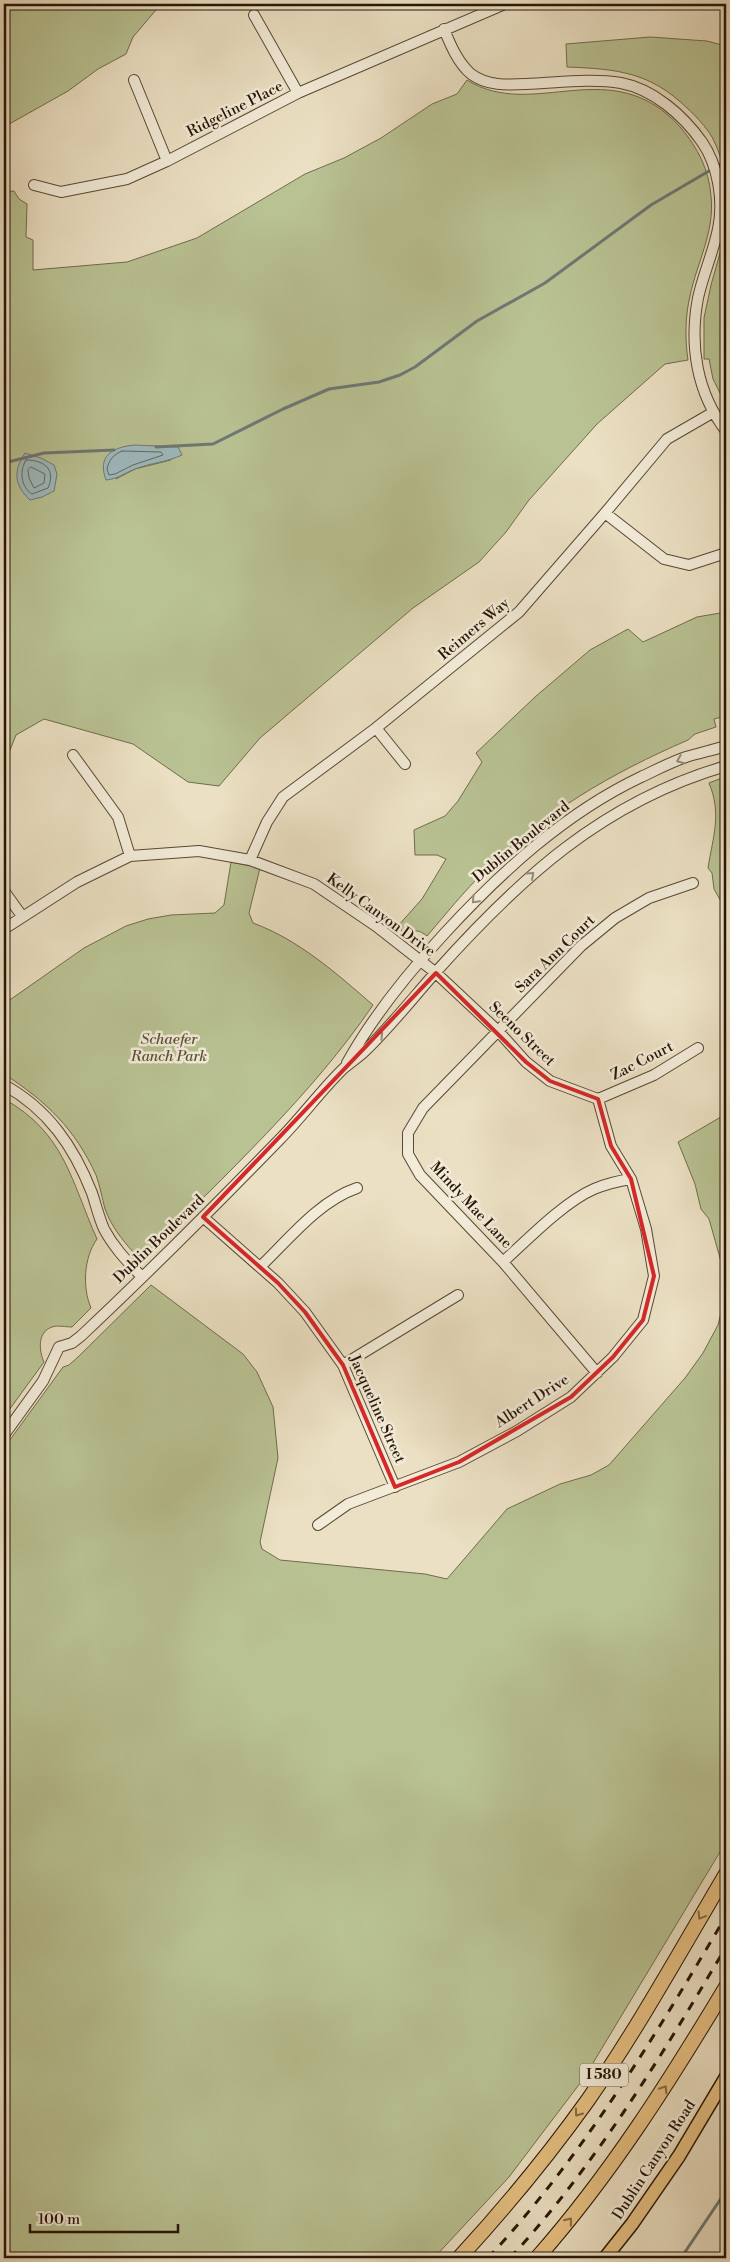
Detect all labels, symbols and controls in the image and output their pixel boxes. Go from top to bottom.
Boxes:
street label: Ridgeline Place [184,77,286,141]
street label: Reimers Way [435,593,514,664]
one-way arrow [676,754,685,764]
street label: Dublin Boulevard [469,797,574,887]
street label: Kelly Canyon Drive [323,869,439,961]
one-way arrow [525,872,534,881]
one-way arrow [472,895,481,904]
street label: Sara Ann Court [511,911,600,997]
street label: Seeno Street [485,998,560,1071]
park label: Schaefer Ranch Park [130,1030,207,1066]
one-way arrow [374,1032,383,1041]
street label: Zac Court [608,1037,677,1085]
street label: Mindy Mae Lane [426,1158,516,1252]
street label: Dublin Boulevard [109,1190,209,1287]
street label: Jacqueline Street [344,1351,410,1467]
street label: Albert Drive [491,1370,573,1432]
one-way arrow [698,1911,708,1920]
road number: I 580 [580,2064,628,2086]
one-way arrow [658,2086,667,2095]
street label: Dublin Canyon Road [608,2096,700,2224]
one-way arrow [575,2107,584,2117]
scale bar [30,2202,178,2234]
text: 100 m [38,2210,80,2229]
one-way arrow [563,2218,571,2227]

